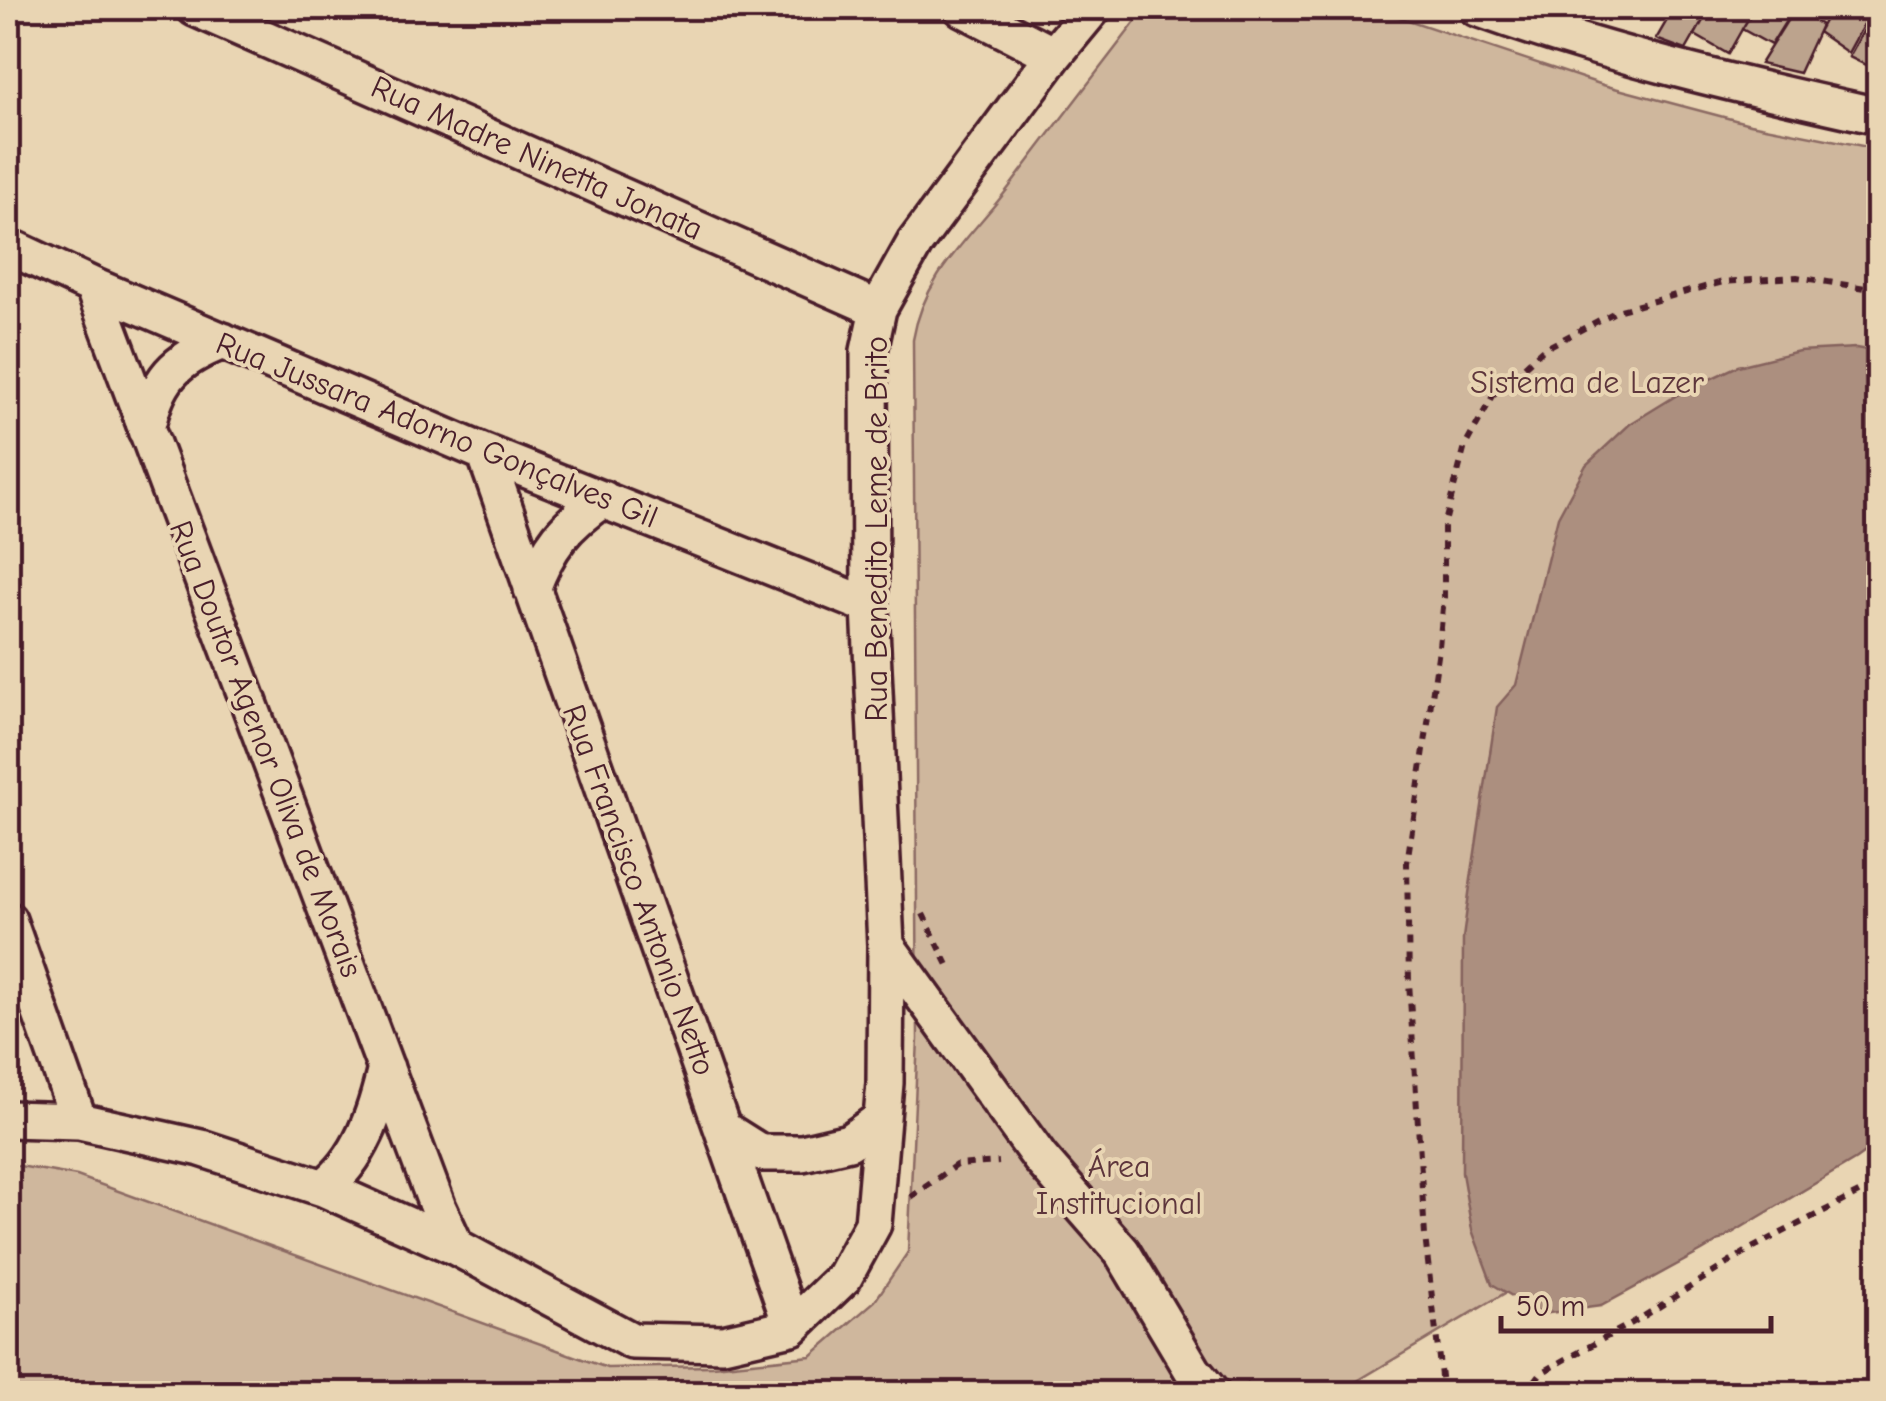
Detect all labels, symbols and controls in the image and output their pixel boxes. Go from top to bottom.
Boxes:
street label: Rua Madre Ninetta Jonata [366,68,708,248]
street label: Rua Jussara Adorno Gonçalves Gil [211,324,663,536]
street label: Rua Benedito Leme de Brito [858,336,895,722]
park label: Sistema de Lazer [1470,364,1704,401]
street label: Rua Doutor Agenor Oliva de Morais [162,516,370,982]
street label: Rua Francisco Antonio Netto [555,700,723,1080]
park label: Área Institucional [1036,1148,1202,1222]
scale bar [1501,1271,1771,1333]
text: 50 m [1516,1289,1585,1324]

